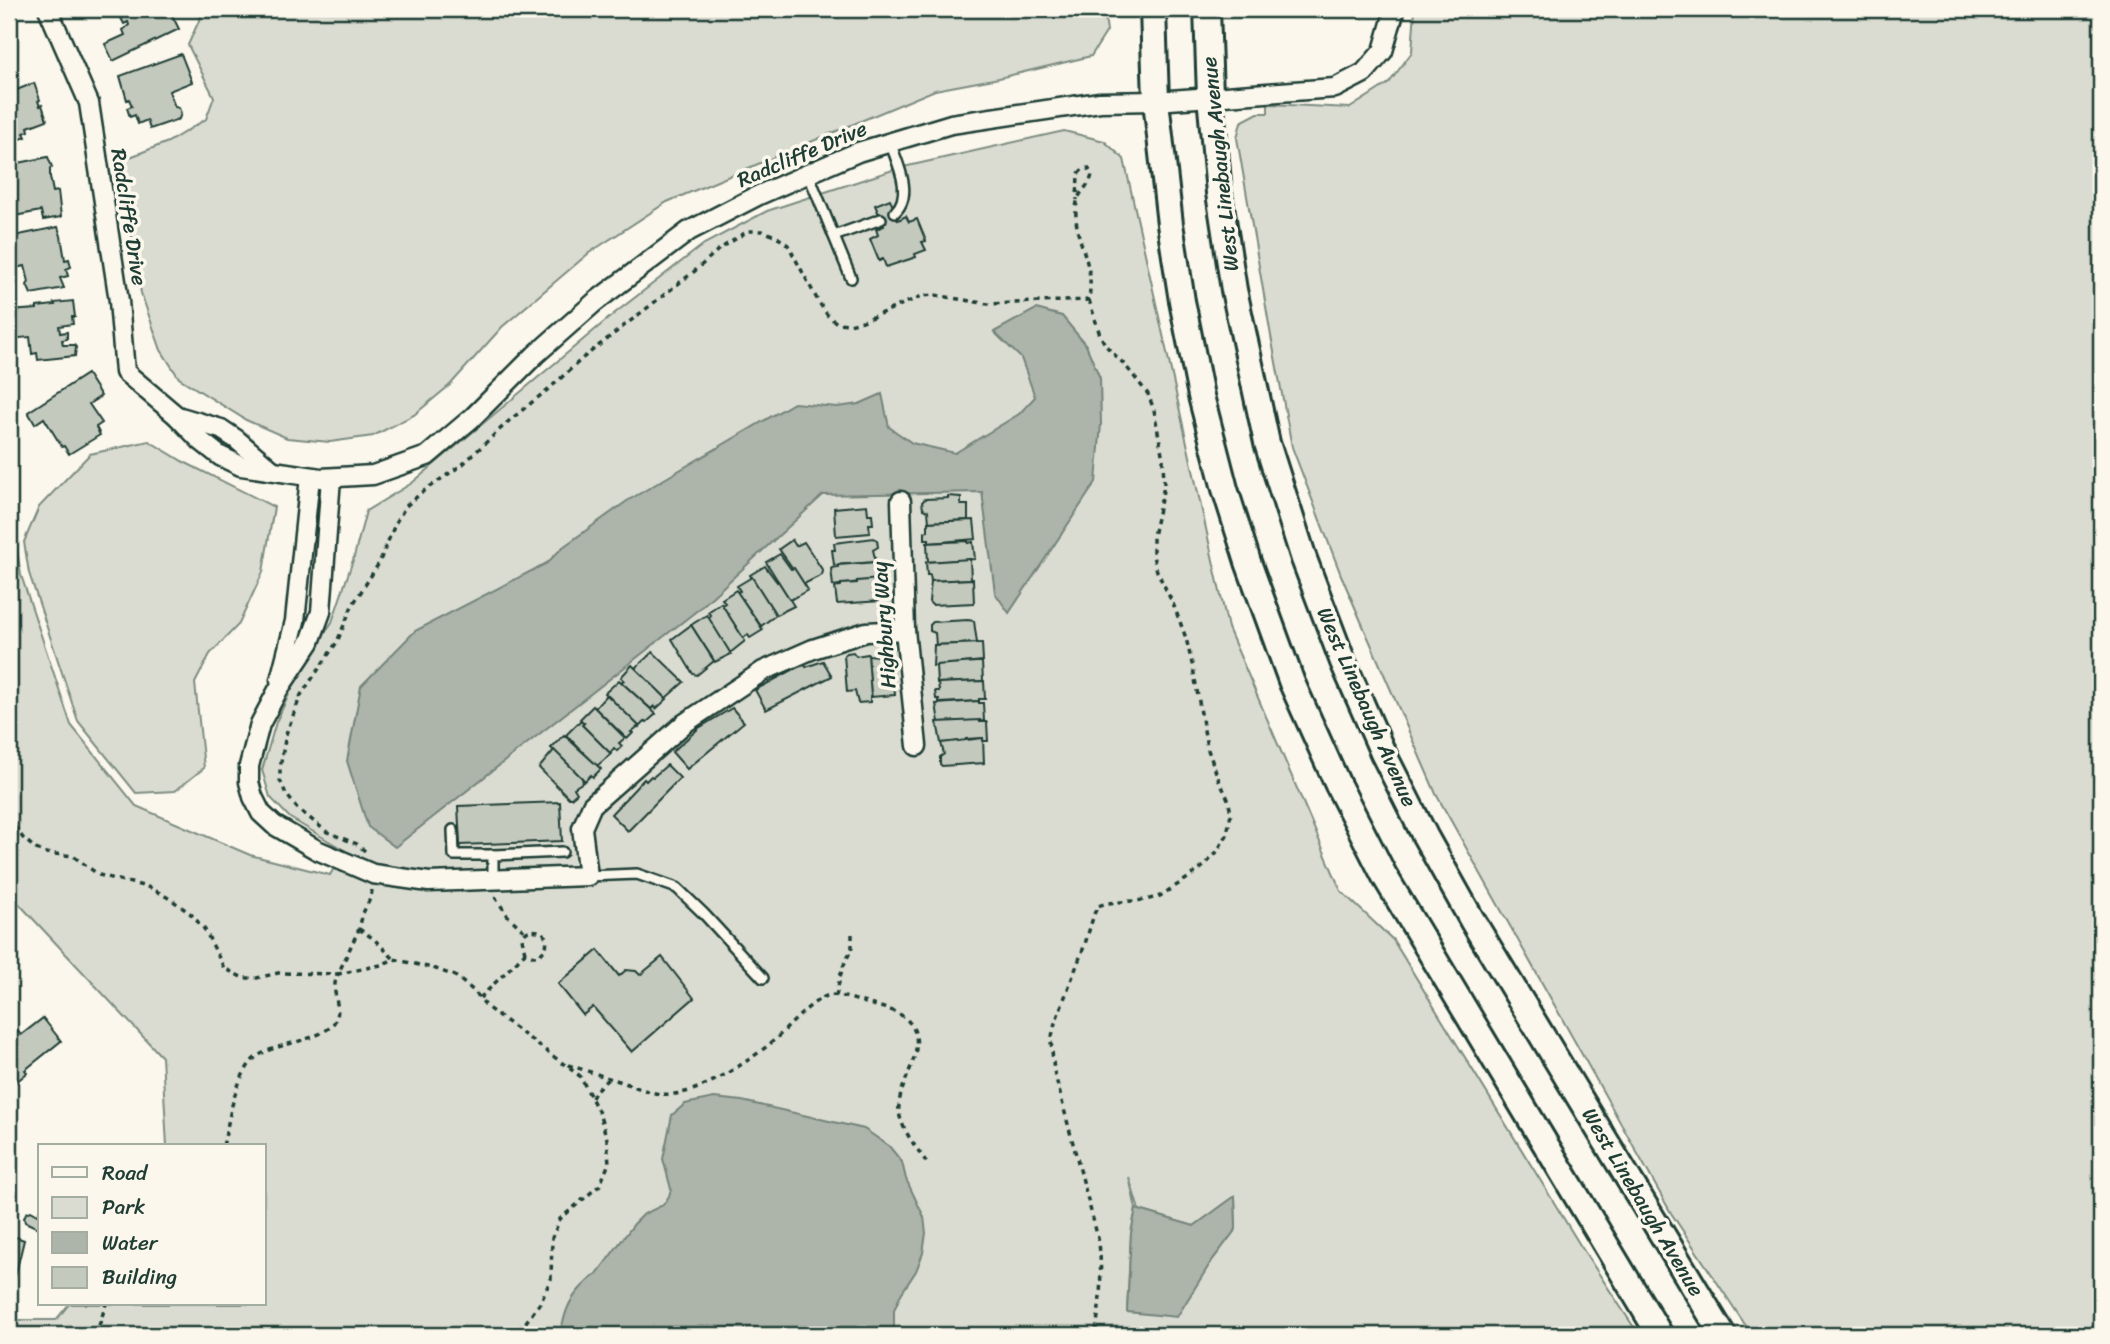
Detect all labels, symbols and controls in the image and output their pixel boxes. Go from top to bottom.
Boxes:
street label: West Linebaugh Avenue [1190,55,1250,273]
street label: Radcliffe Drive [731,109,873,199]
street label: Radcliffe Drive [99,146,159,288]
street label: Highbury Way [861,560,907,690]
street label: West Linebaugh Avenue [1306,601,1428,813]
street label: West Linebaugh Avenue [1571,1100,1715,1304]
legend [38,1144,266,1306]
text: Road [102,1154,149,1192]
text: Park [102,1188,145,1226]
text: Water [102,1224,159,1262]
text: Building [102,1258,178,1296]

